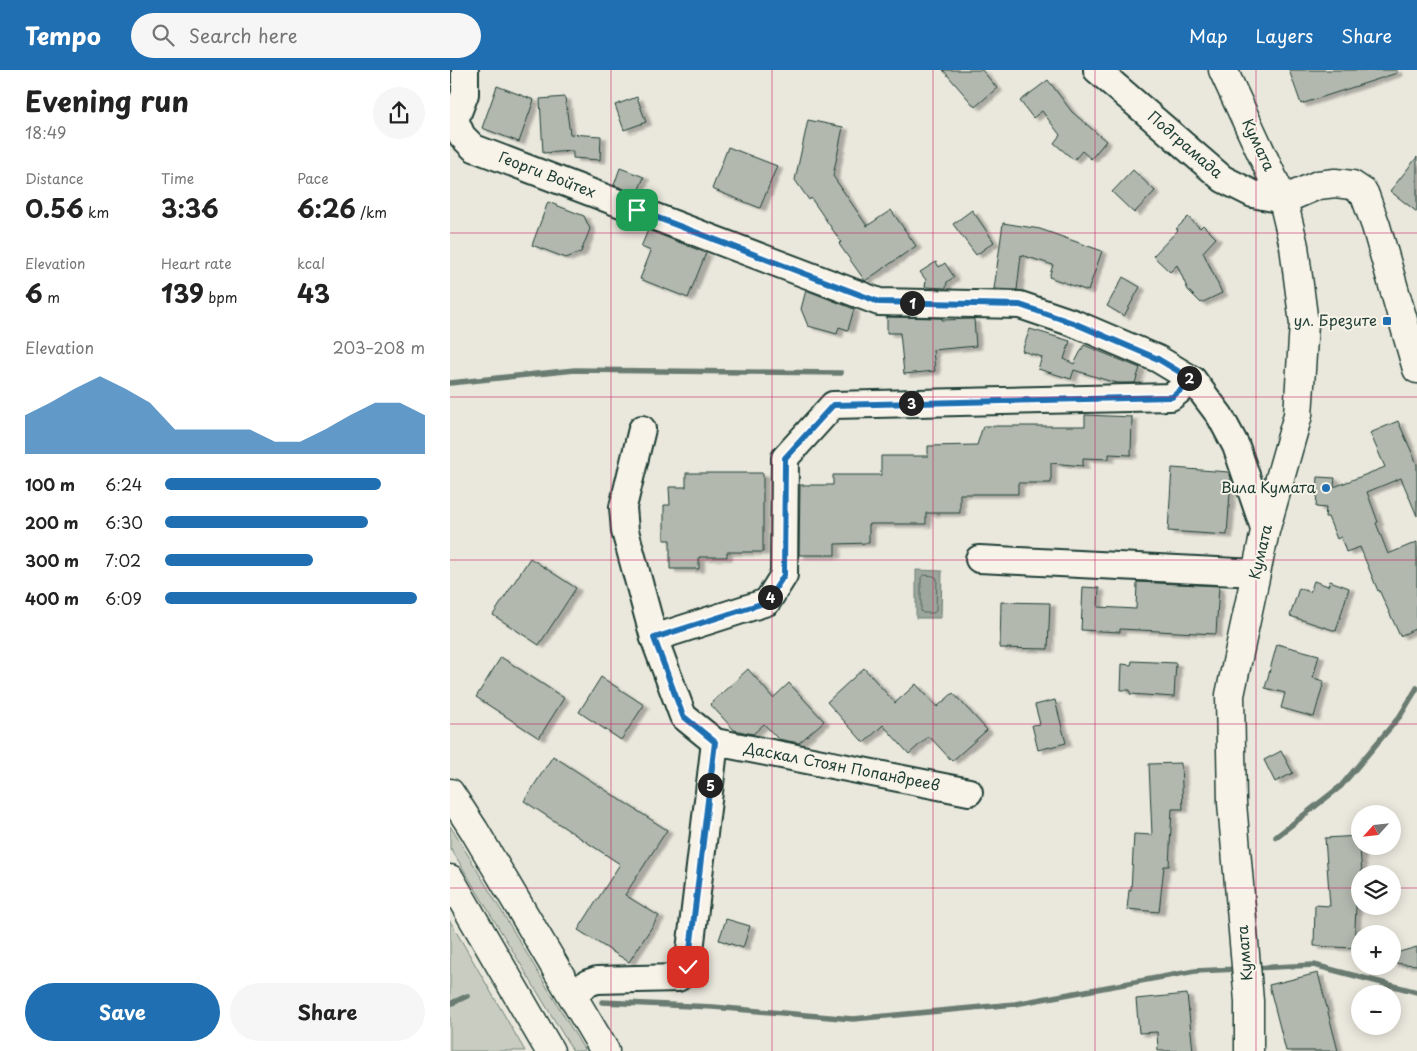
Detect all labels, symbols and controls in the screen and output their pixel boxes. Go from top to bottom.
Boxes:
search box [131,13,481,58]
text: Tempo [25,17,101,53]
icon: search [149,21,177,49]
text: Search here [189,21,297,49]
text: Map [1189,22,1228,49]
text: Layers [1256,22,1313,49]
text: Share [1341,22,1392,49]
text: Evening run [25,79,189,122]
button: share [373,87,425,139]
street label: Подграмада [1143,105,1229,183]
street label: Кумата [1237,114,1282,175]
text: 18:49 [25,120,66,144]
street label: Георги Войтех [496,145,599,203]
text: Distance [25,168,84,189]
text: Time [161,168,194,189]
text: Pace [297,168,329,189]
text: 0.56 [25,189,84,227]
text: 3:36 [161,189,219,227]
text: 6:26 [297,189,356,227]
pin [616,189,658,231]
icon: arrive [623,196,651,224]
text: km [84,202,109,223]
text: /km [356,202,387,223]
text: Elevation [25,253,85,274]
text: Heart rate [161,253,232,274]
text: kcal [297,253,325,274]
text: 6 [25,274,43,312]
text: 139 [161,274,204,312]
text: 43 [297,274,330,312]
text: m [43,287,60,308]
text: bpm [204,287,237,308]
pin: 1 [900,290,924,316]
text: 1 [909,293,916,314]
place label: ул. Брезите [1294,308,1377,331]
marker: ул. Брезите [1381,315,1393,327]
text: Elevation [25,335,94,359]
text: 203–208 m [332,335,425,359]
pin: 2 [1176,366,1202,390]
text: 2 [1185,368,1194,389]
pin: 3 [898,390,924,416]
text: 3 [907,393,916,414]
text: 100 m [25,472,75,496]
text: 6:24 [105,472,142,496]
place label: Вила Кумата [1221,475,1317,498]
marker: Вила Кумата [1320,482,1332,494]
text: 200 m [25,510,79,534]
text: 6:30 [105,510,143,534]
street label: Кумата [1242,521,1277,581]
text: 300 m [25,548,79,572]
text: 7:02 [105,548,141,572]
pin: 4 [758,584,782,610]
text: 400 m [25,586,79,610]
text: 6:09 [105,586,142,610]
text: 4 [766,587,775,608]
street label: Даскал Стоян Попандреев [742,735,942,796]
pin: 5 [698,772,722,798]
text: 5 [706,775,715,796]
north arrow [1351,805,1401,855]
map controls [1351,805,1401,1035]
button: layers [1351,865,1401,915]
street label: Кумата [1230,924,1257,982]
button: + [1351,925,1401,975]
pin [667,946,709,988]
icon: check [674,953,702,981]
button: Save [25,983,220,1041]
button: Share [230,983,425,1041]
button: − [1351,985,1401,1035]

